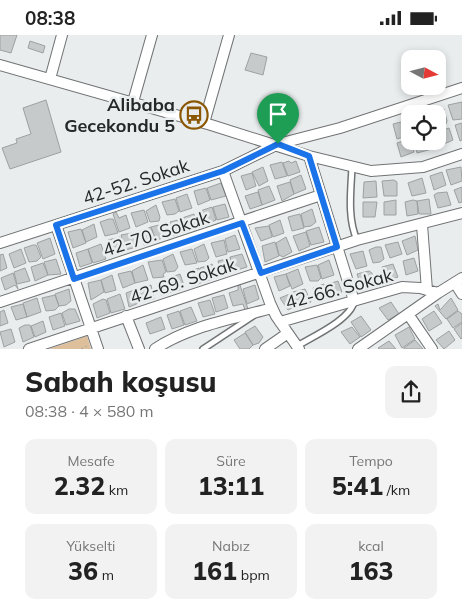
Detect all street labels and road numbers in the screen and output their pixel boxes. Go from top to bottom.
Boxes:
street label: 42-52. Sokak [80,153,193,210]
street label: 42-70. Sokak [100,205,213,262]
street label: 42-69. Sokak [127,252,240,309]
street label: 42-66. Sokak [283,263,396,314]

